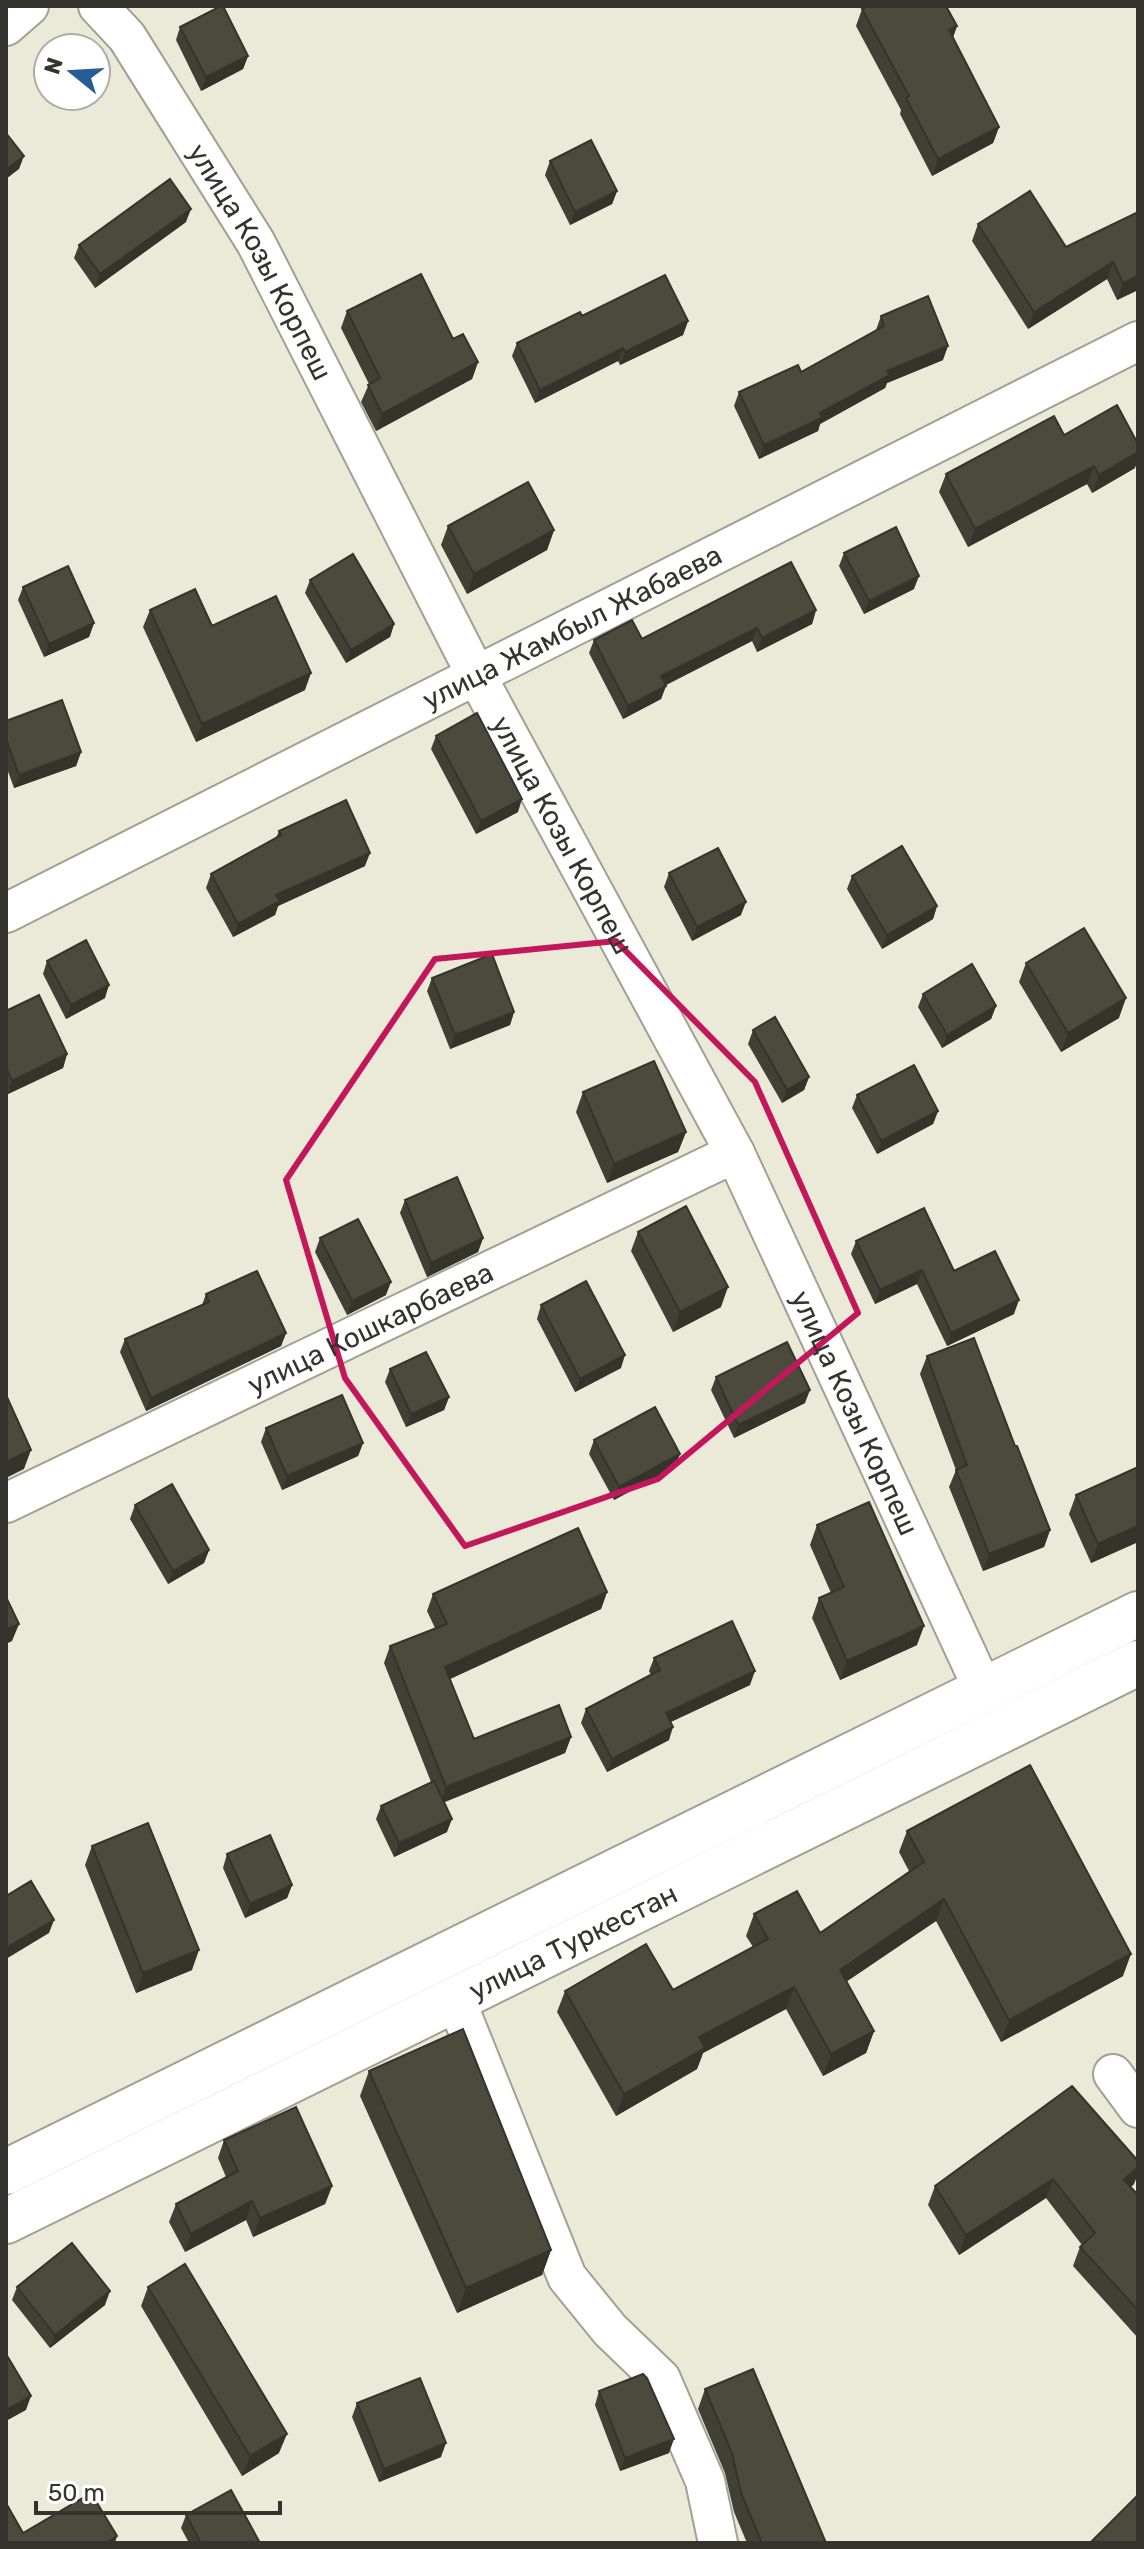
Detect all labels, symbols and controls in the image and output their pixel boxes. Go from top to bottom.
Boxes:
north arrow [32,32,112,112]
text: N [38,54,69,78]
street label: улица Козы Корпеш [181,137,339,385]
street label: улица Жамбыл Жабаева [417,538,727,716]
street label: улица Козы Корпеш [485,710,640,959]
street label: улица Кошкарбаева [242,1255,498,1401]
street label: улица Козы Корпеш [784,1285,926,1540]
street label: улица Туркестан [463,1876,682,2007]
scale bar [36,2465,280,2515]
text: 50 m [48,2479,105,2507]

